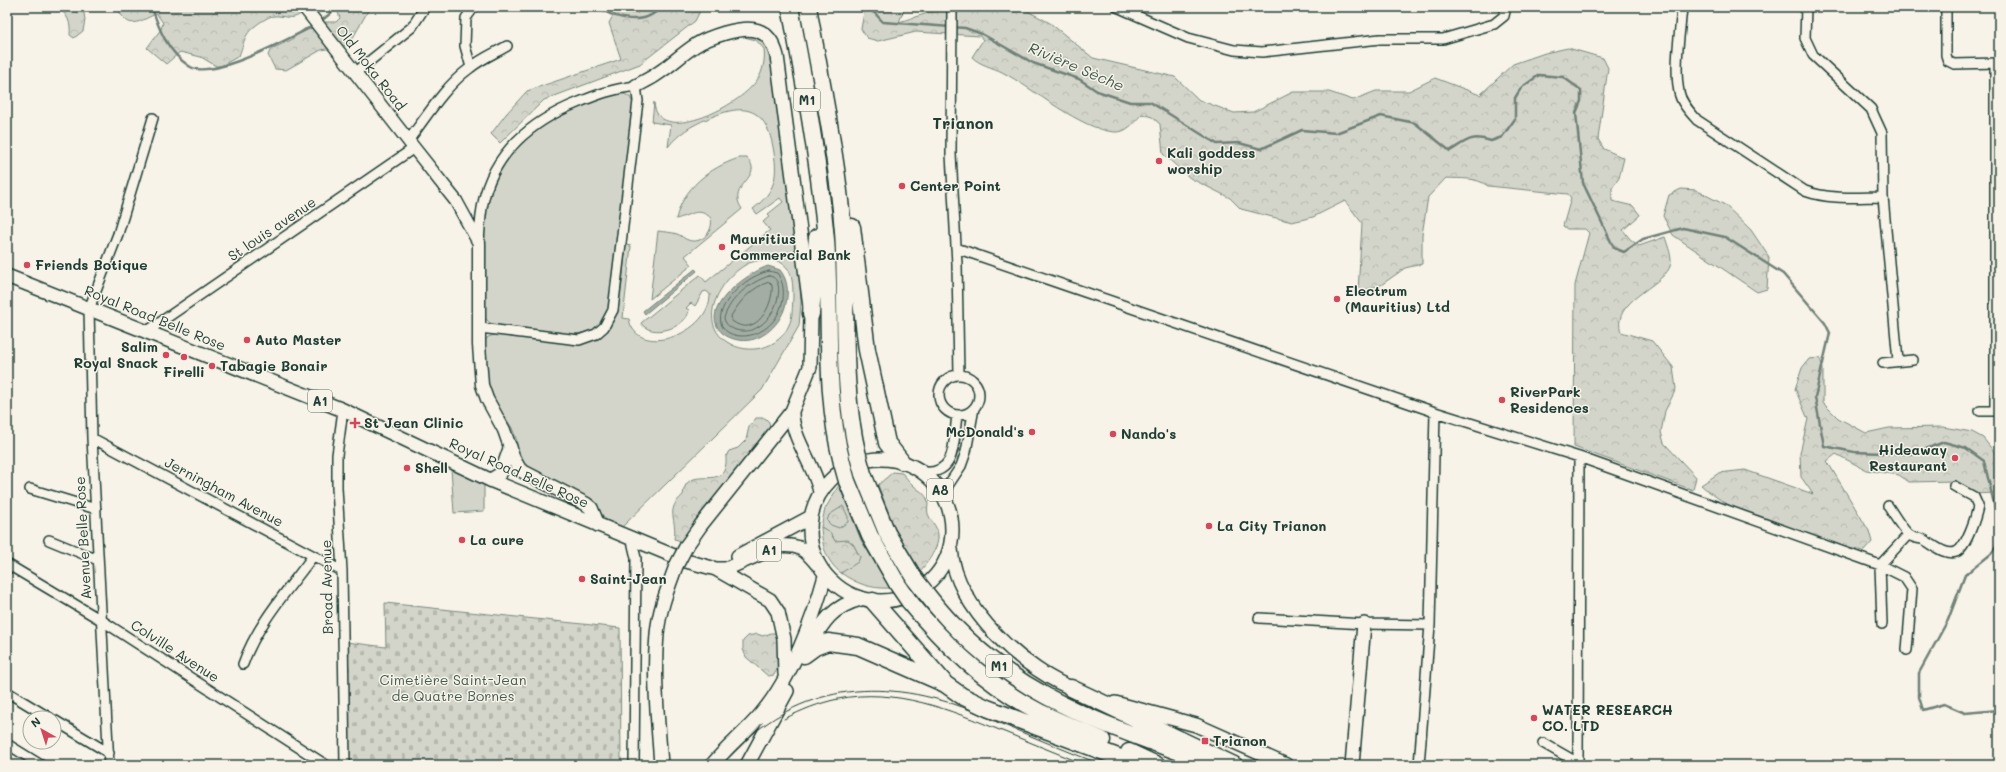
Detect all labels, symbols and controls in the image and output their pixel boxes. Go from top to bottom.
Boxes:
street label: Old Moka Road [332,21,411,114]
water label: Rivière Sèche [1026,37,1127,95]
road number: M1 [794,89,820,111]
district label: Trianon [932,112,994,133]
place label: Kali goddess worship [1167,143,1255,178]
marker: Kali goddess worship [1154,156,1164,166]
place label: Center Point [910,176,1001,195]
marker: Center Point [897,181,907,191]
street label: St louis avenue [224,192,320,265]
place label: Mauritius Commercial Bank [730,229,851,264]
marker: Mauritius Commercial Bank [717,242,727,252]
place label: Friends Botique [35,255,148,274]
marker: Friends Botique [22,260,32,270]
street label: Royal Road Belle Rose [82,280,229,355]
place label: Electrum (Mauritius) Ltd [1345,281,1450,316]
marker: Electrum (Mauritius) Ltd [1332,294,1342,304]
place label: Auto Master [255,330,341,349]
marker: Auto Master [242,335,252,345]
place label: Salim Royal Snack [73,337,158,372]
marker: Salim Royal Snack [161,350,171,360]
marker: Firelli [179,352,189,362]
place label: Tabagie Bonair [220,356,327,375]
marker: Tabagie Bonair [207,361,217,371]
place label: Firelli [163,362,205,381]
place label: RiverPark Residences [1510,382,1589,417]
road number: A1 [308,390,332,412]
marker: RiverPark Residences [1497,395,1507,405]
place label: St Jean Clinic [364,413,463,432]
marker: St Jean Clinic [349,417,361,429]
place label: McDonald's [946,422,1024,441]
place label: Nando's [1121,424,1176,443]
marker: McDonald's [1027,427,1037,437]
marker: Nando's [1108,429,1118,439]
street label: Royal Road Belle Rose [446,433,592,512]
place label: Hideaway Restaurant [1869,440,1947,475]
street label: Jerningham Avenue [162,452,287,531]
marker: Hideaway Restaurant [1950,453,1960,463]
place label: Shell [415,458,448,477]
marker: Shell [402,463,412,473]
street label: Avenue Belle Rose [70,476,95,600]
road number: A8 [927,479,953,501]
place label: La City Trianon [1217,516,1326,535]
marker: La City Trianon [1204,521,1214,531]
place label: La cure [470,530,524,549]
marker: La cure [457,535,467,545]
road number: A1 [757,539,781,561]
street label: Broad Avenue [316,540,337,634]
place label: Saint-Jean [590,569,666,588]
marker: Saint-Jean [577,574,587,584]
street label: Colville Avenue [127,615,223,686]
road number: M1 [986,655,1012,677]
park label: Cimetière Saint-Jean de Quatre Bornes [380,670,526,705]
place label: WATER RESEARCH CO. LTD [1542,700,1673,735]
north arrow [22,710,62,750]
text: N [27,713,43,730]
marker: WATER RESEARCH CO. LTD [1529,713,1539,723]
place label: Trianon [1213,731,1266,750]
marker: Trianon [1200,736,1210,746]

